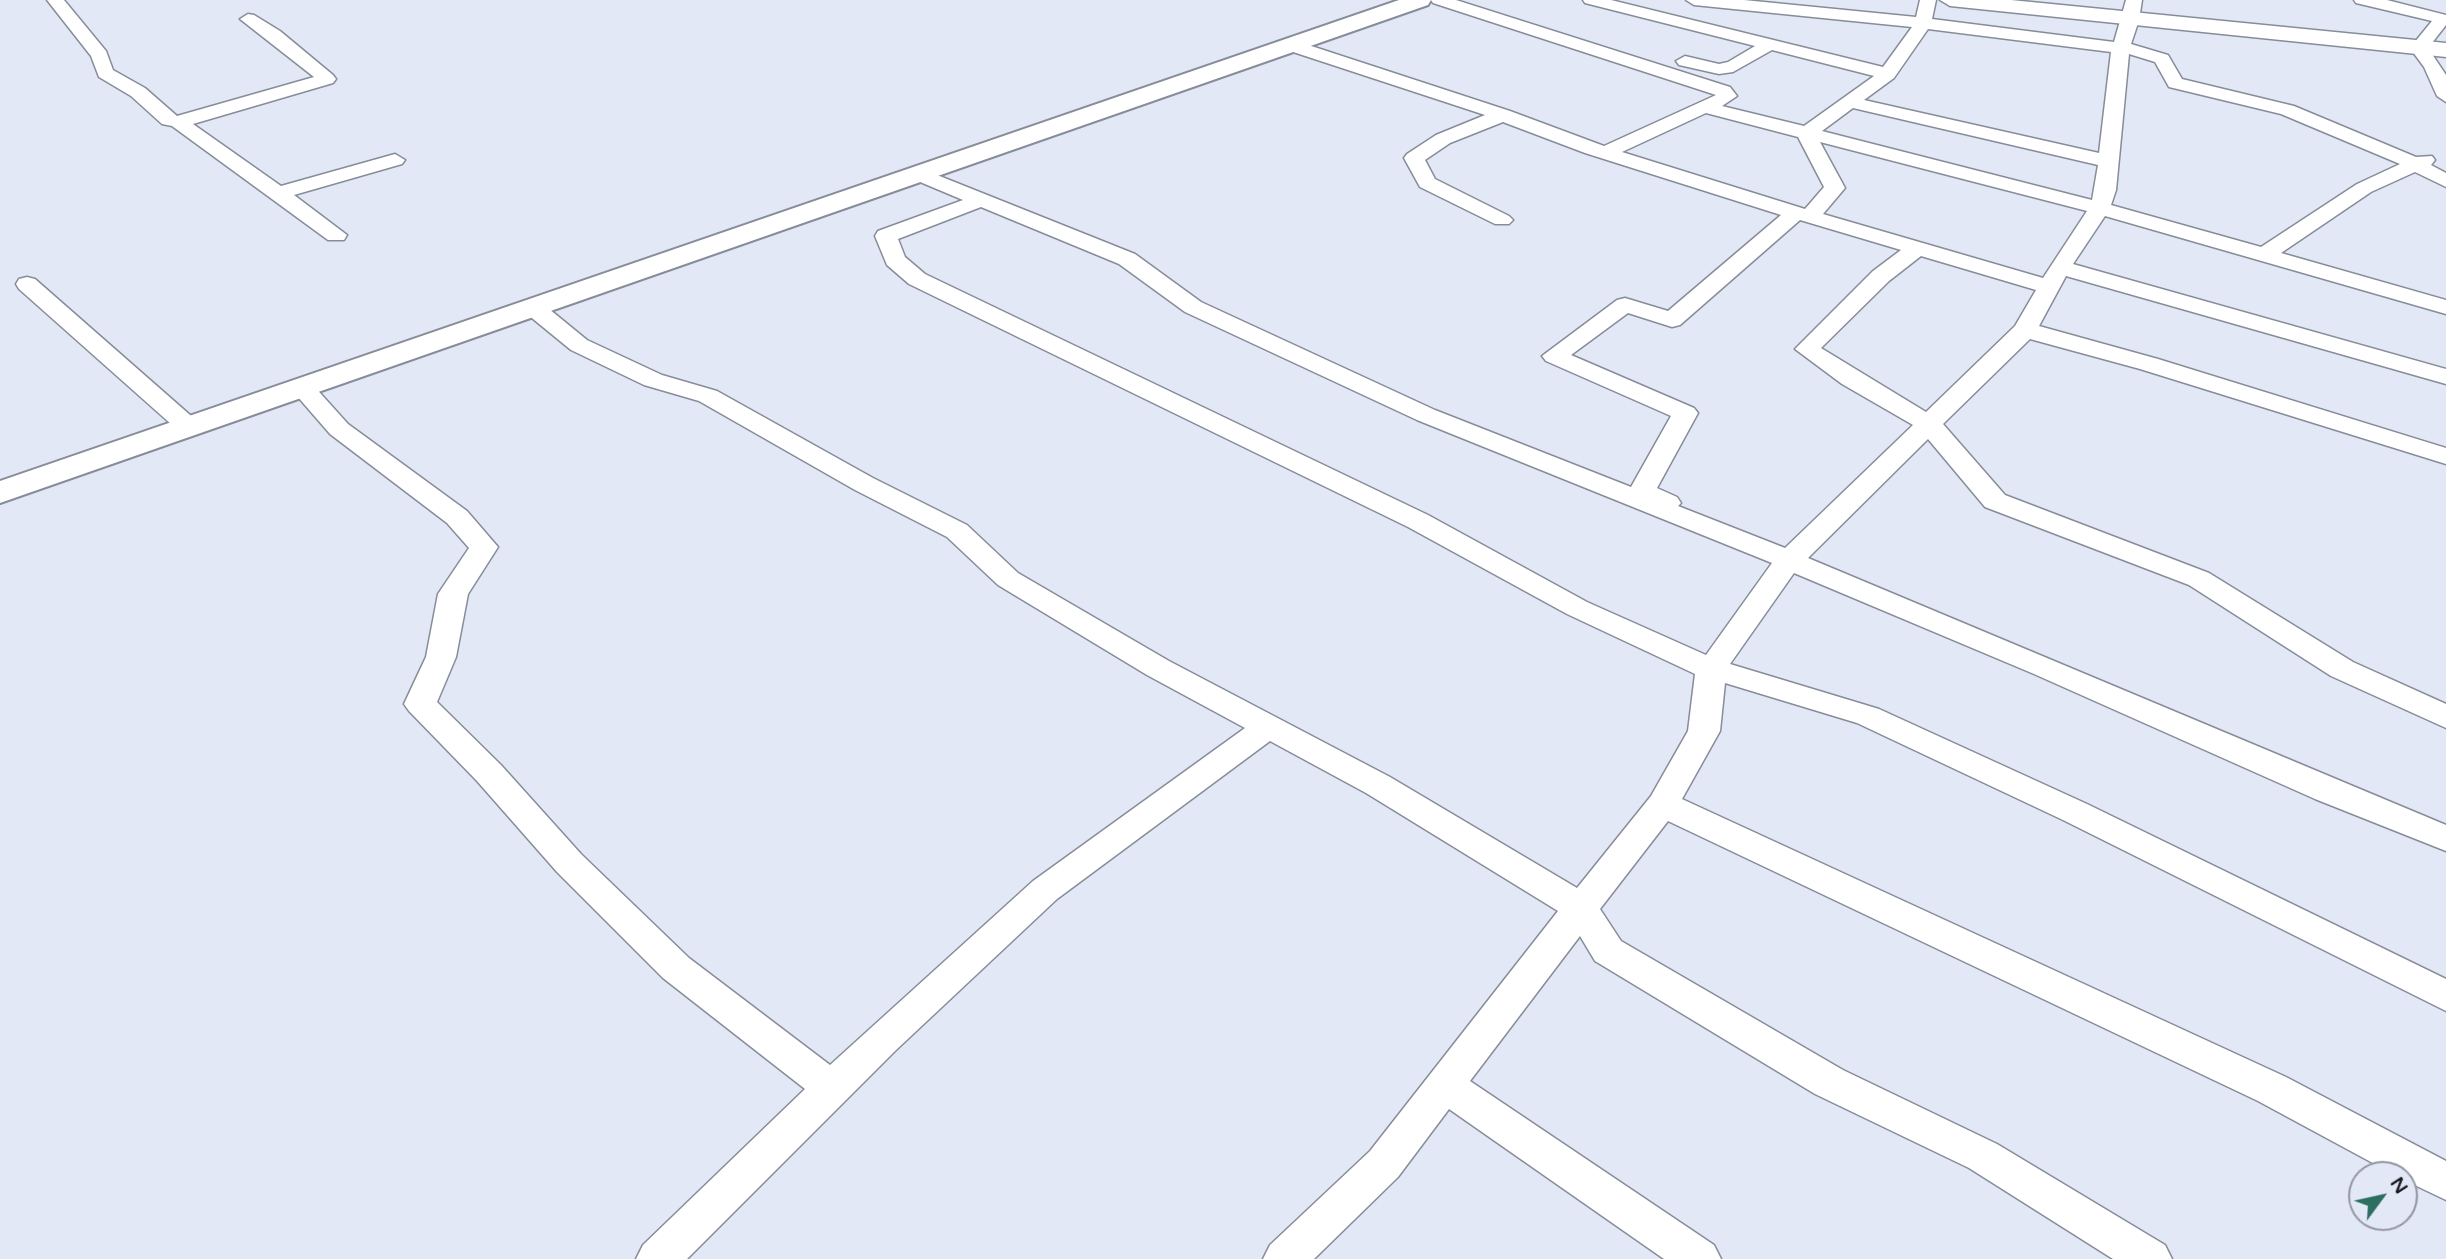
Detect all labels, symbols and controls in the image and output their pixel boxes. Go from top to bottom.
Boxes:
north arrow [2348,1161,2418,1231]
text: N [2386,1173,2412,1198]

